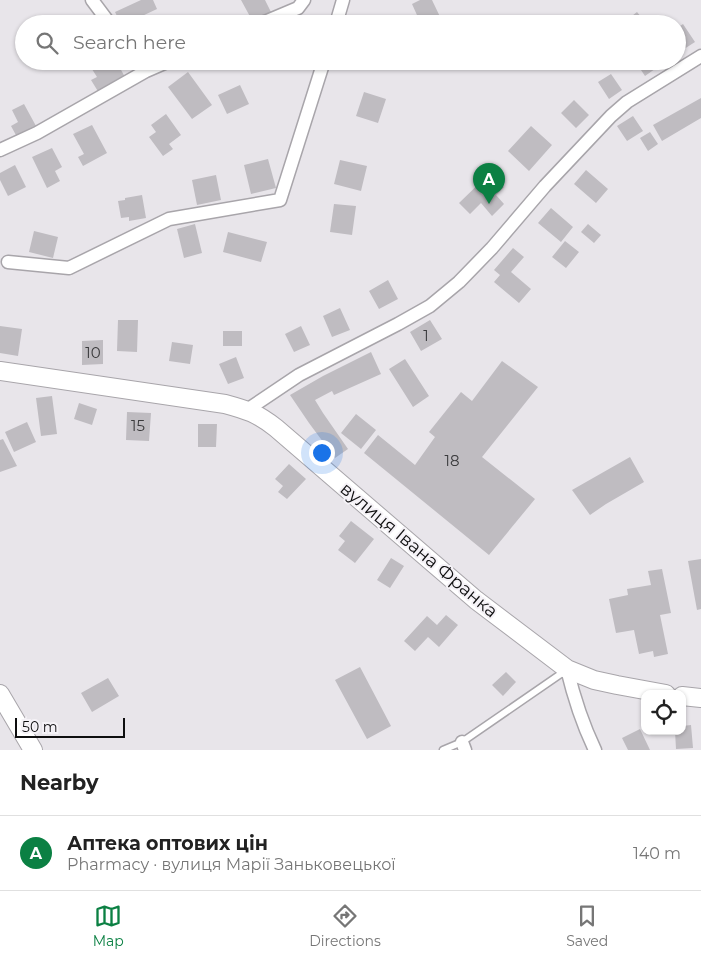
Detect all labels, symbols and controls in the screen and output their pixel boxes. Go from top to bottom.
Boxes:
search box [15,15,686,70]
icon: search [33,29,61,57]
text: Search here [73,31,186,54]
pin: A [473,163,505,204]
house number: 1 [423,326,429,345]
house number: 10 [85,343,101,362]
house number: 15 [131,416,145,435]
your location [309,440,335,466]
house number: 18 [445,451,460,470]
street label: вулиця Івана Франка [336,478,502,622]
map controls [641,690,686,735]
button: locate [641,690,686,735]
scale bar [15,715,125,738]
text: 50 m [22,718,58,736]
text: Nearby [20,770,99,795]
text: Аптека оптових цін [67,832,268,855]
text: A [30,844,42,863]
text: 140 m [633,844,681,863]
text: Pharmacy · вулиця Марії Заньковецької [67,855,396,874]
tab: Map [93,902,124,950]
tab: Directions [309,902,381,950]
tab: Saved [566,902,608,950]

